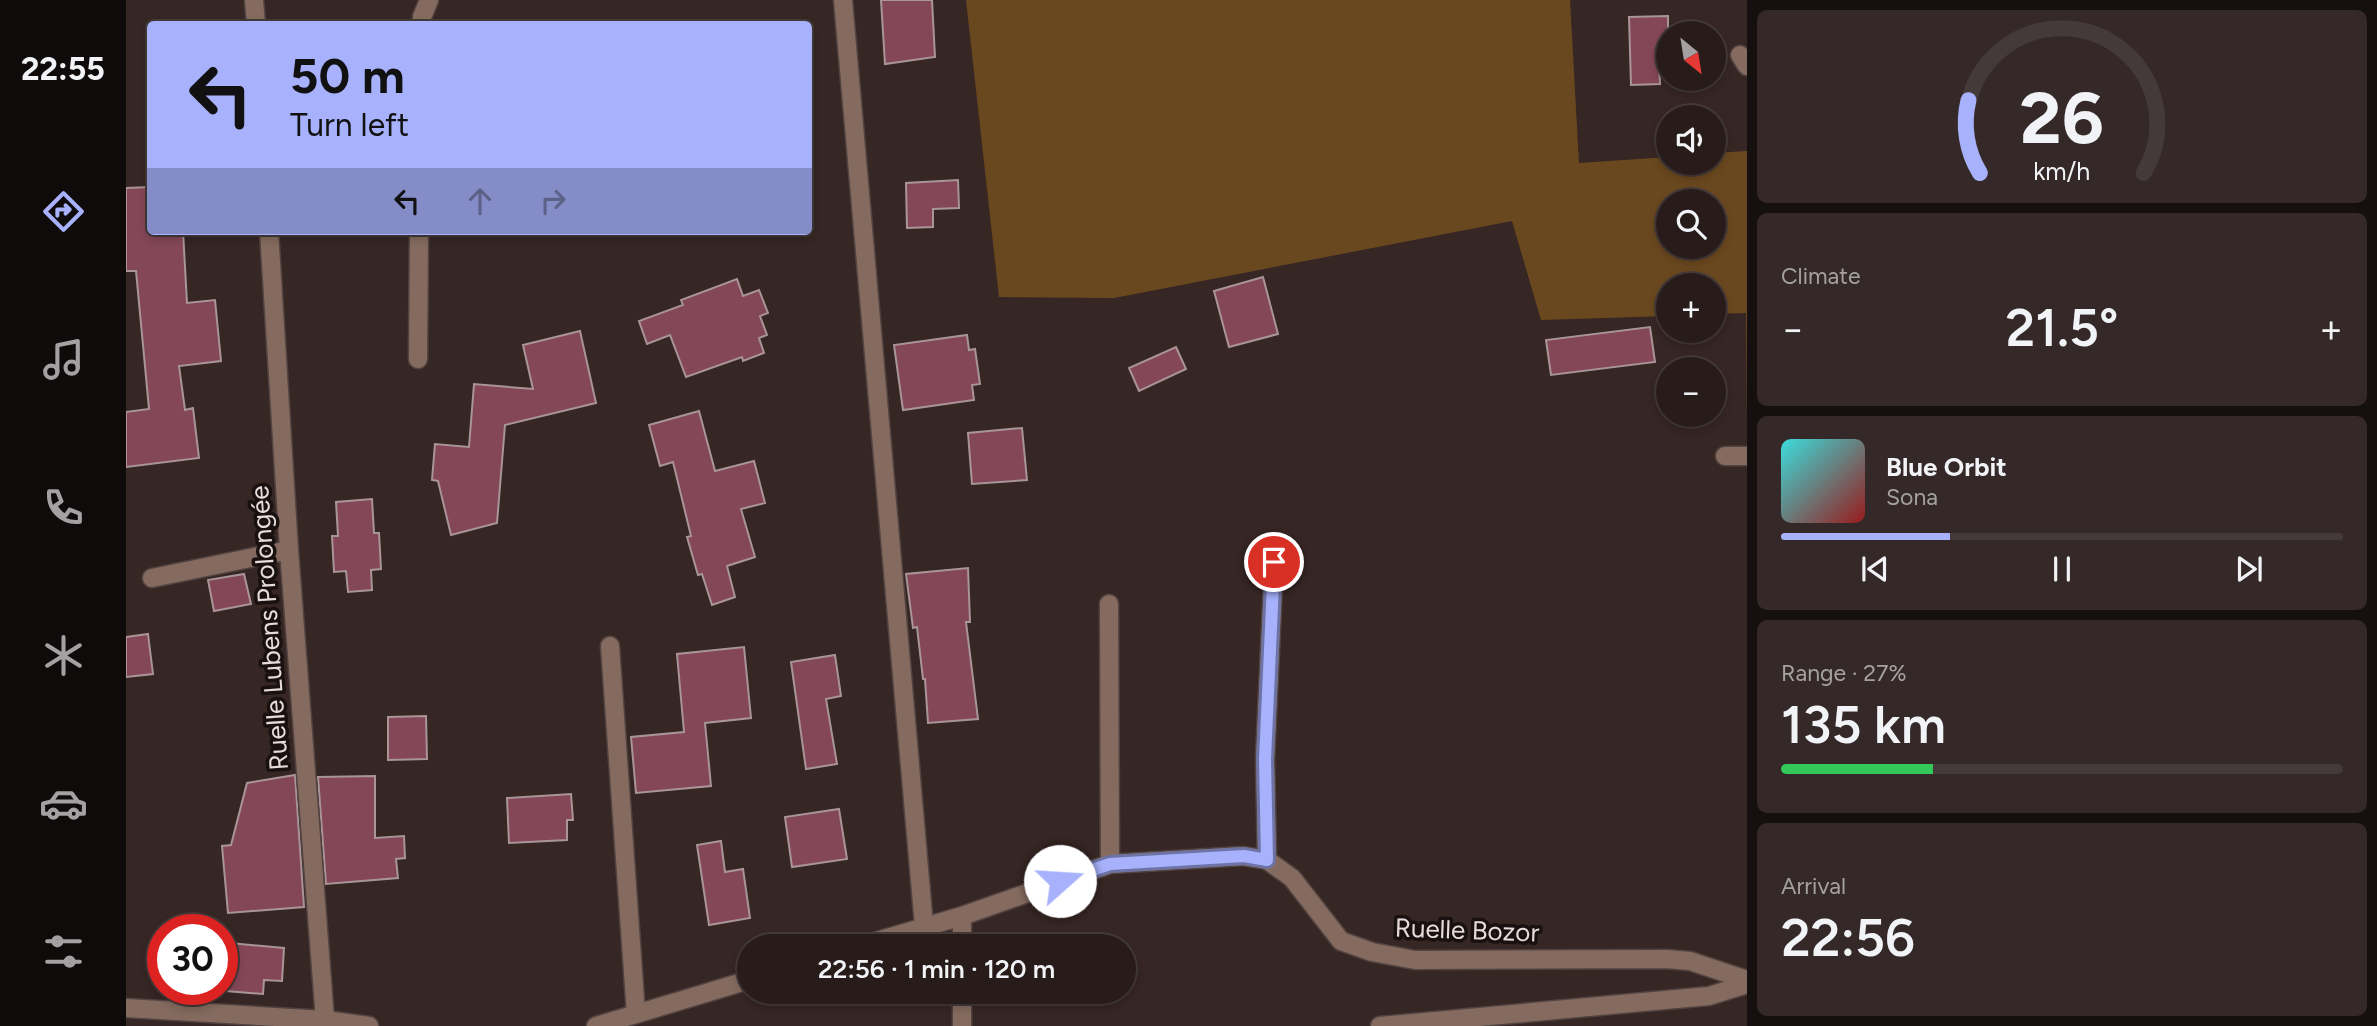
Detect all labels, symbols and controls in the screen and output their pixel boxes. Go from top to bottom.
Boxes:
north arrow [1656,21,1726,91]
map controls [1656,21,1726,427]
text: 50 m [290,46,405,105]
icon: left [175,49,266,140]
text: 22:55 [21,50,105,88]
text: 26 [2020,74,2104,161]
button: sound [1656,105,1726,175]
text: Turn left [290,106,409,144]
text: km/h [2033,155,2091,185]
icon: left [388,182,426,220]
icon: ahead [461,182,499,220]
icon: right [534,182,572,220]
icon: directions [39,187,88,236]
button: search [1656,189,1726,259]
text: Climate [1781,262,1860,290]
button: + [1656,273,1726,343]
text: 21.5° [2005,297,2119,359]
text: − [1781,306,1805,352]
text: + [2319,306,2343,352]
icon: music [39,335,88,384]
button: − [1656,357,1726,427]
text: Blue Orbit [1886,451,2007,483]
icon: phone [39,483,88,532]
text: Sona [1886,483,1938,511]
street label: Ruelle Lubens Prolongée [243,485,295,771]
pin [1244,532,1304,592]
icon: arrive [1255,543,1293,581]
icon: previous [1856,550,1894,588]
icon: pause [2043,550,2081,588]
icon: next [2230,550,2268,588]
icon: climate [39,631,88,680]
text: Range · 27% [1781,659,1907,687]
text: 135 km [1781,694,1946,756]
icon: car [39,779,88,828]
position arrow [1023,844,1097,918]
text: Arrival [1781,872,1846,900]
text: 22:56 [1781,907,1915,969]
street label: Ruelle Bozor [1394,911,1540,949]
speed limit sign: 30 [147,914,238,1005]
icon: filters [39,927,88,976]
text: 22:56 · 1 min · 120 m [818,953,1055,985]

